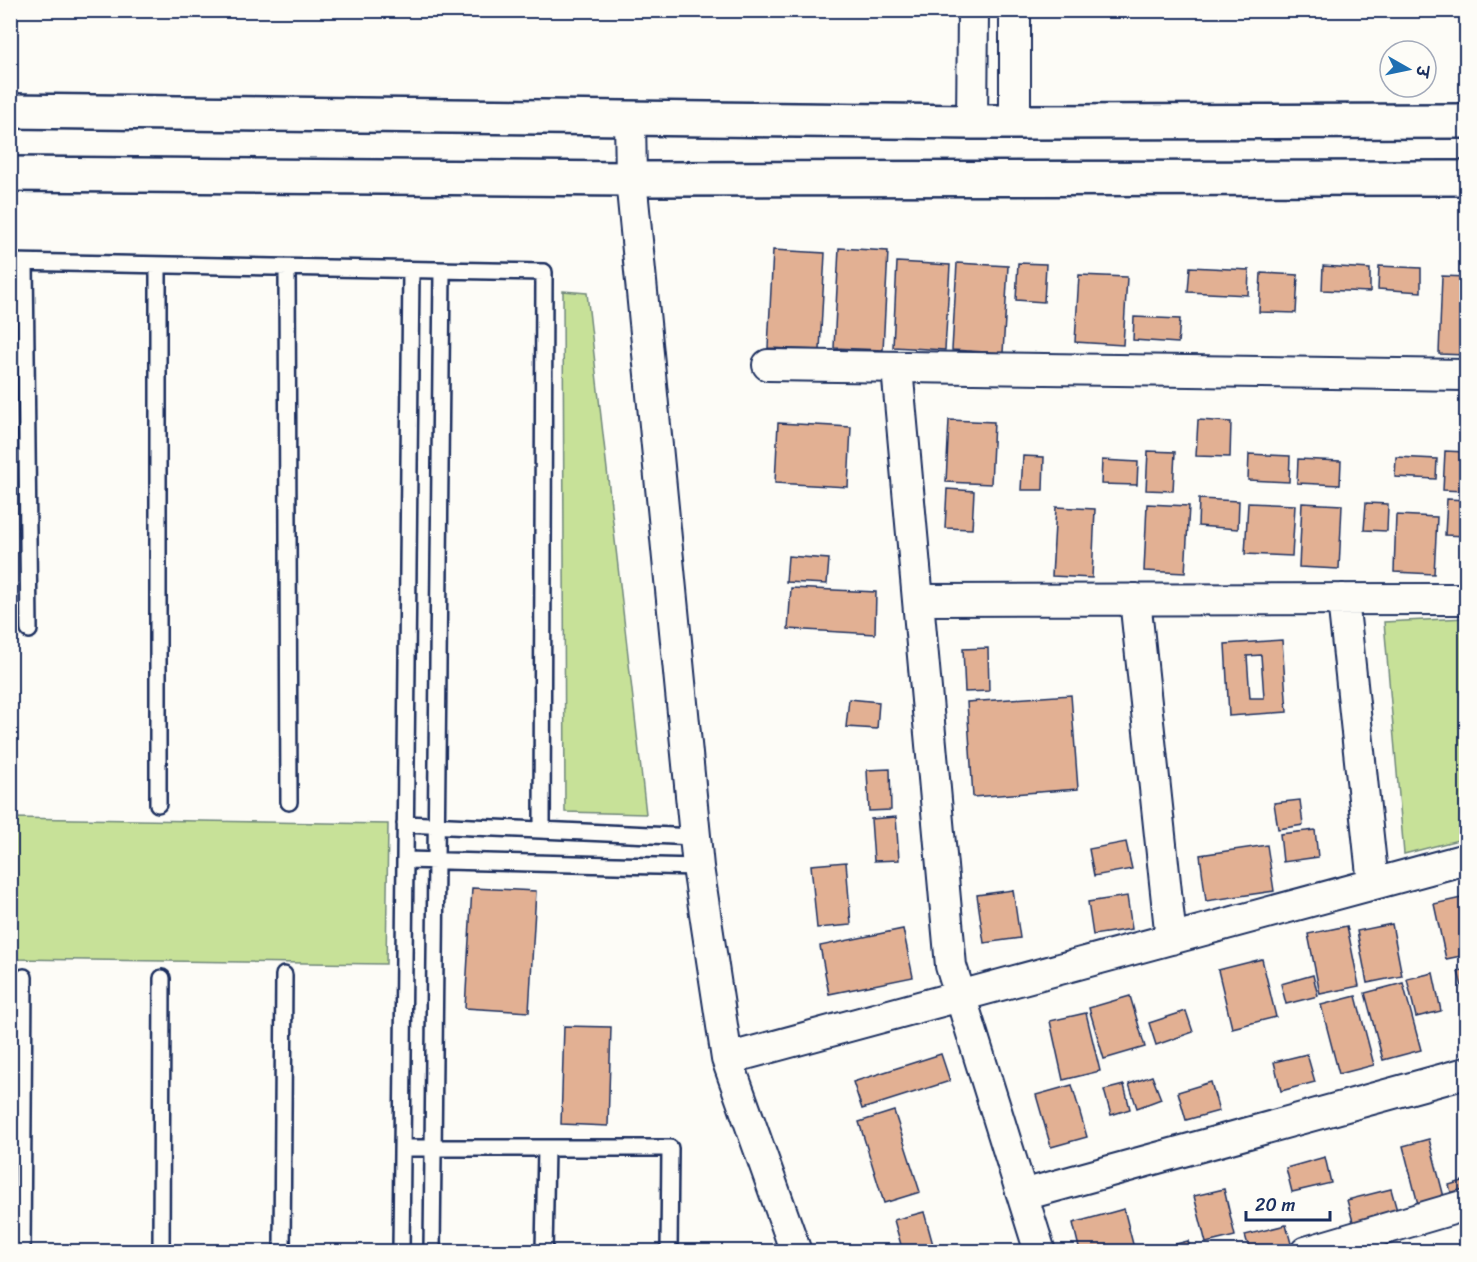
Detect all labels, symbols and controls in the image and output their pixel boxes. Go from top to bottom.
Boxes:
north arrow [1378,39,1438,99]
text: उ [1407,62,1438,80]
scale bar [1246,1184,1330,1222]
text: 20 m [1255,1189,1295,1221]

